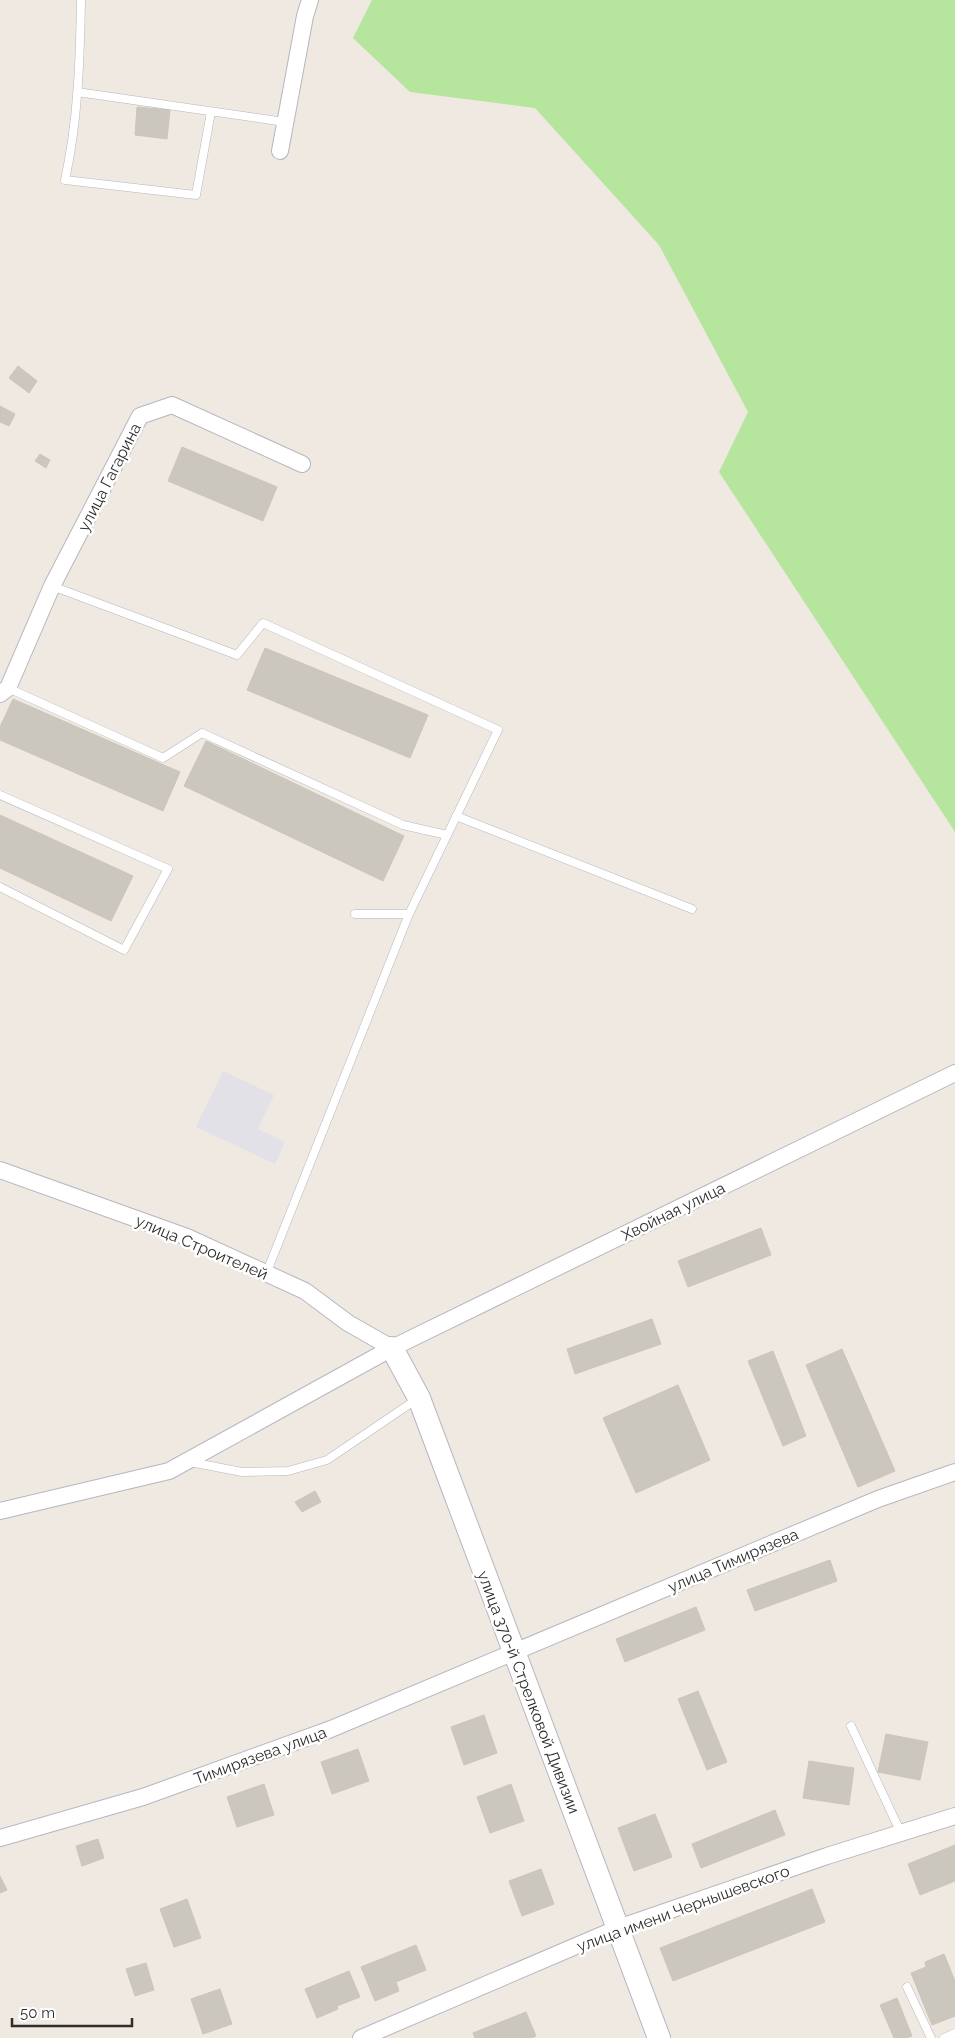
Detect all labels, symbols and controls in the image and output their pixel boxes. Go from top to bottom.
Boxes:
street label: улица Гагарина [74,420,145,535]
street label: Хвойная улица [618,1178,728,1245]
street label: улица Строителей [133,1211,271,1284]
street label: улица Тимирязева [665,1524,801,1596]
street label: улица 370-й Стрелковой Дивизии [473,1568,584,1816]
street label: Тимирязева улица [191,1723,329,1788]
street label: улица имени Чернышевского [574,1861,792,1956]
scale bar [12,1996,132,2028]
text: 50 m [20,2004,55,2022]

